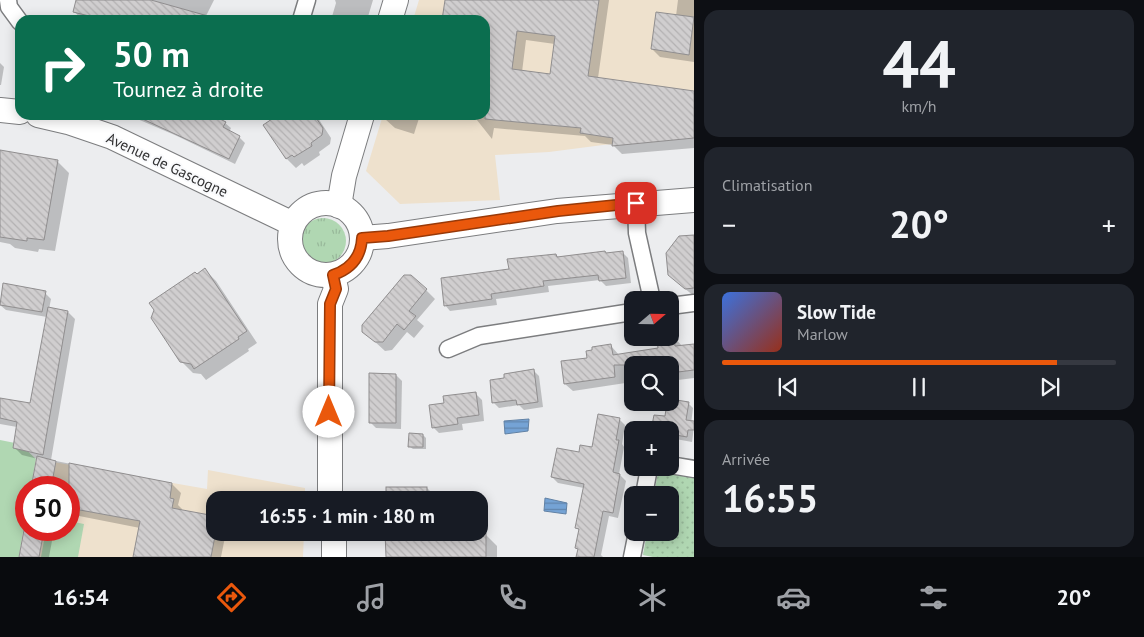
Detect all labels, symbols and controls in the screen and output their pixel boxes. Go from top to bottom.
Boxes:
text: 44 [882,21,956,105]
text: 50 m [113,31,190,77]
icon: right [30,35,95,100]
text: Tournez à droite [113,75,264,103]
text: km/h [901,96,937,116]
street label: Avenue de Gascogne [103,128,231,201]
text: Climatisation [722,175,812,195]
pin [615,182,657,224]
icon: arrive [622,189,650,217]
text: 20° [889,199,949,248]
text: − [722,206,736,243]
text: + [1102,206,1116,243]
north arrow [624,291,679,346]
map controls [624,291,679,541]
text: Slow Tide [797,300,876,324]
text: Marlow [797,324,848,344]
button: search [624,356,679,411]
icon: previous [774,373,802,401]
icon: pause [905,373,933,401]
icon: next [1036,373,1064,401]
position arrow [302,385,354,437]
button: + [624,421,679,476]
text: Arrivée [722,449,770,469]
text: 16:55 [722,473,818,522]
speed limit sign: 50 [15,476,80,541]
button: − [624,486,679,541]
text: 16:55 · 1 min · 180 m [259,504,435,528]
icon: directions [214,580,249,615]
icon: music [354,580,389,615]
icon: phone [495,580,530,615]
icon: climate [635,580,670,615]
icon: car [776,580,811,615]
icon: filters [916,580,951,615]
text: 16:54 [53,583,109,611]
text: 20° [1057,583,1091,611]

